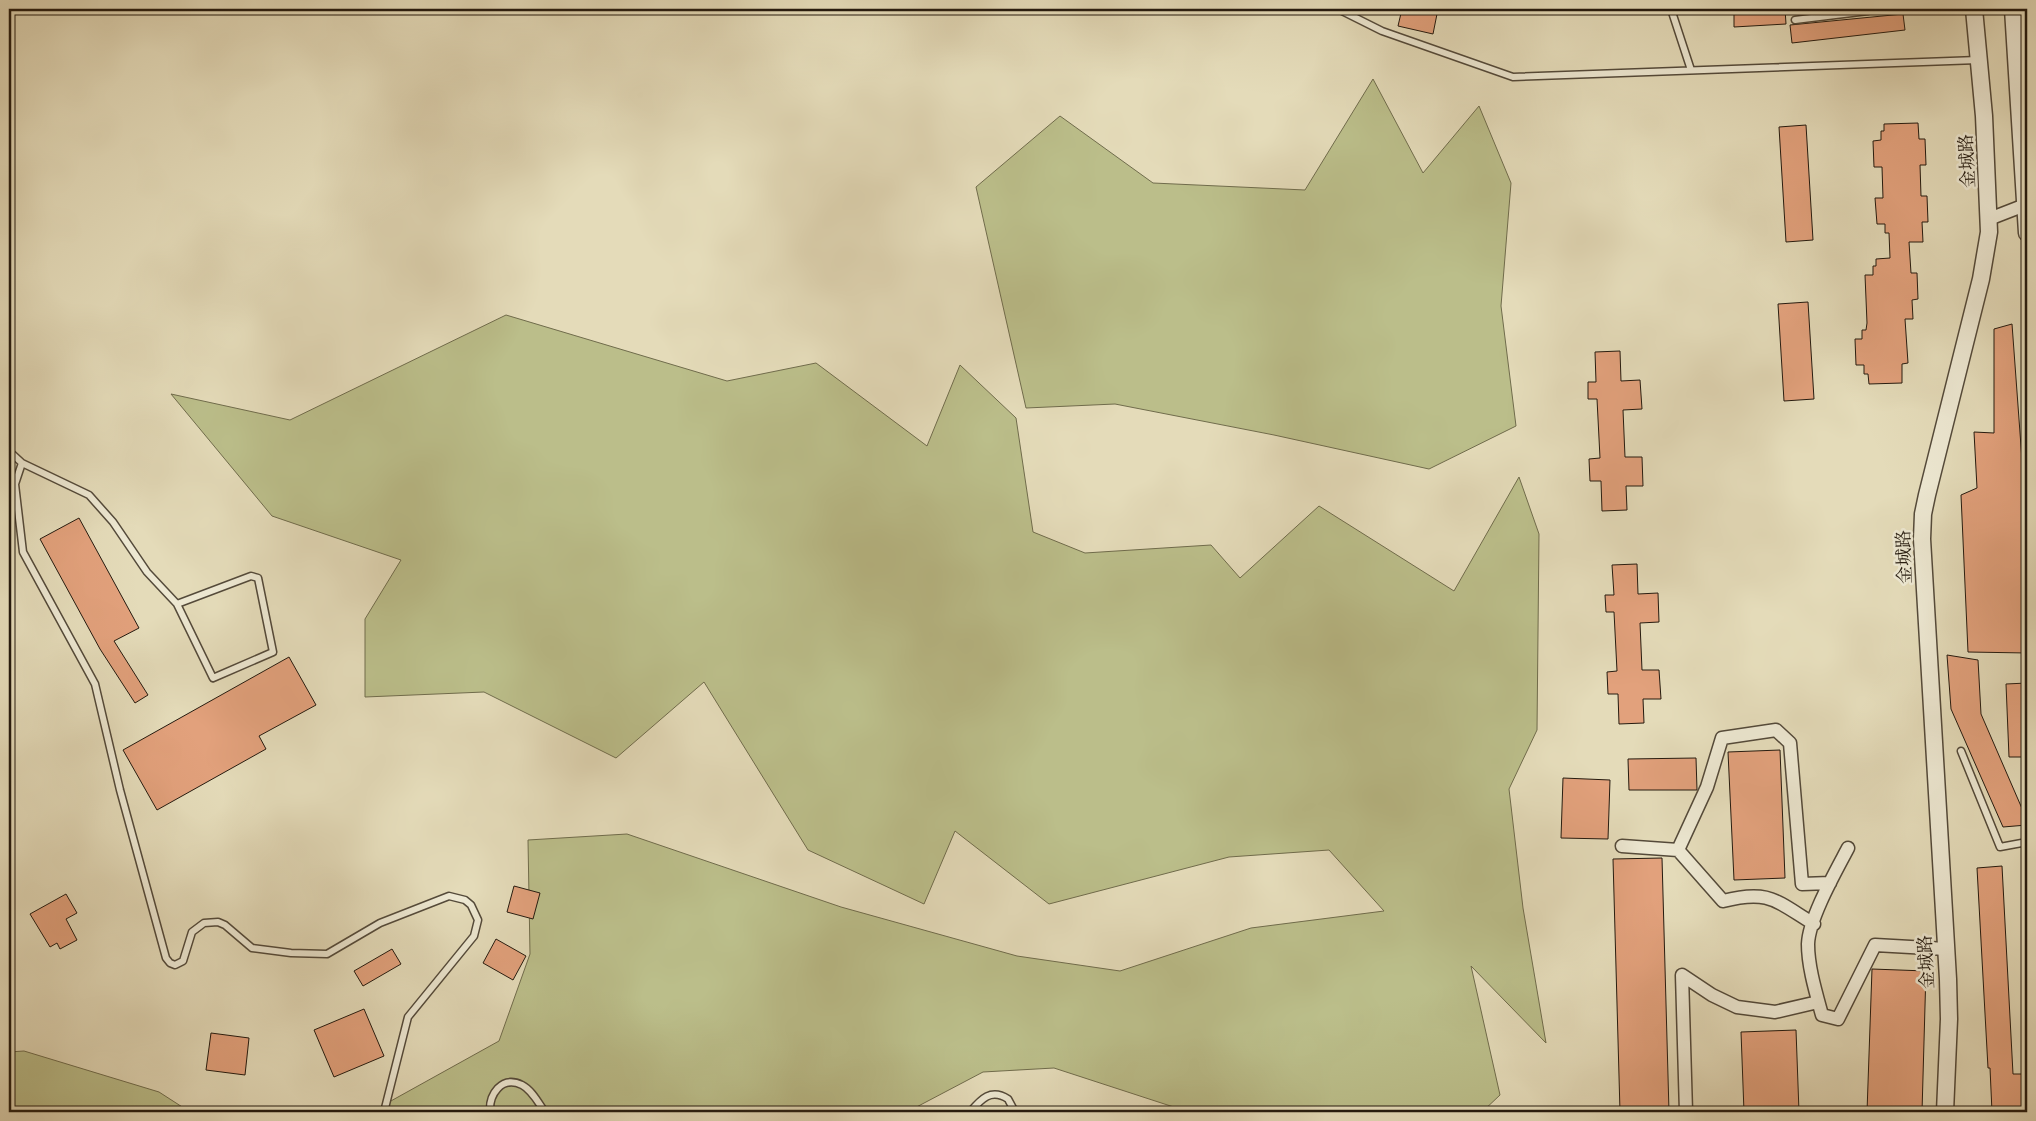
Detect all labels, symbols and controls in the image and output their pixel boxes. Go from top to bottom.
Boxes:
street label: 金城路 [1954,133,1981,189]
street label: 金城路 [1891,530,1918,584]
street label: 金城路 [1913,934,1940,990]

